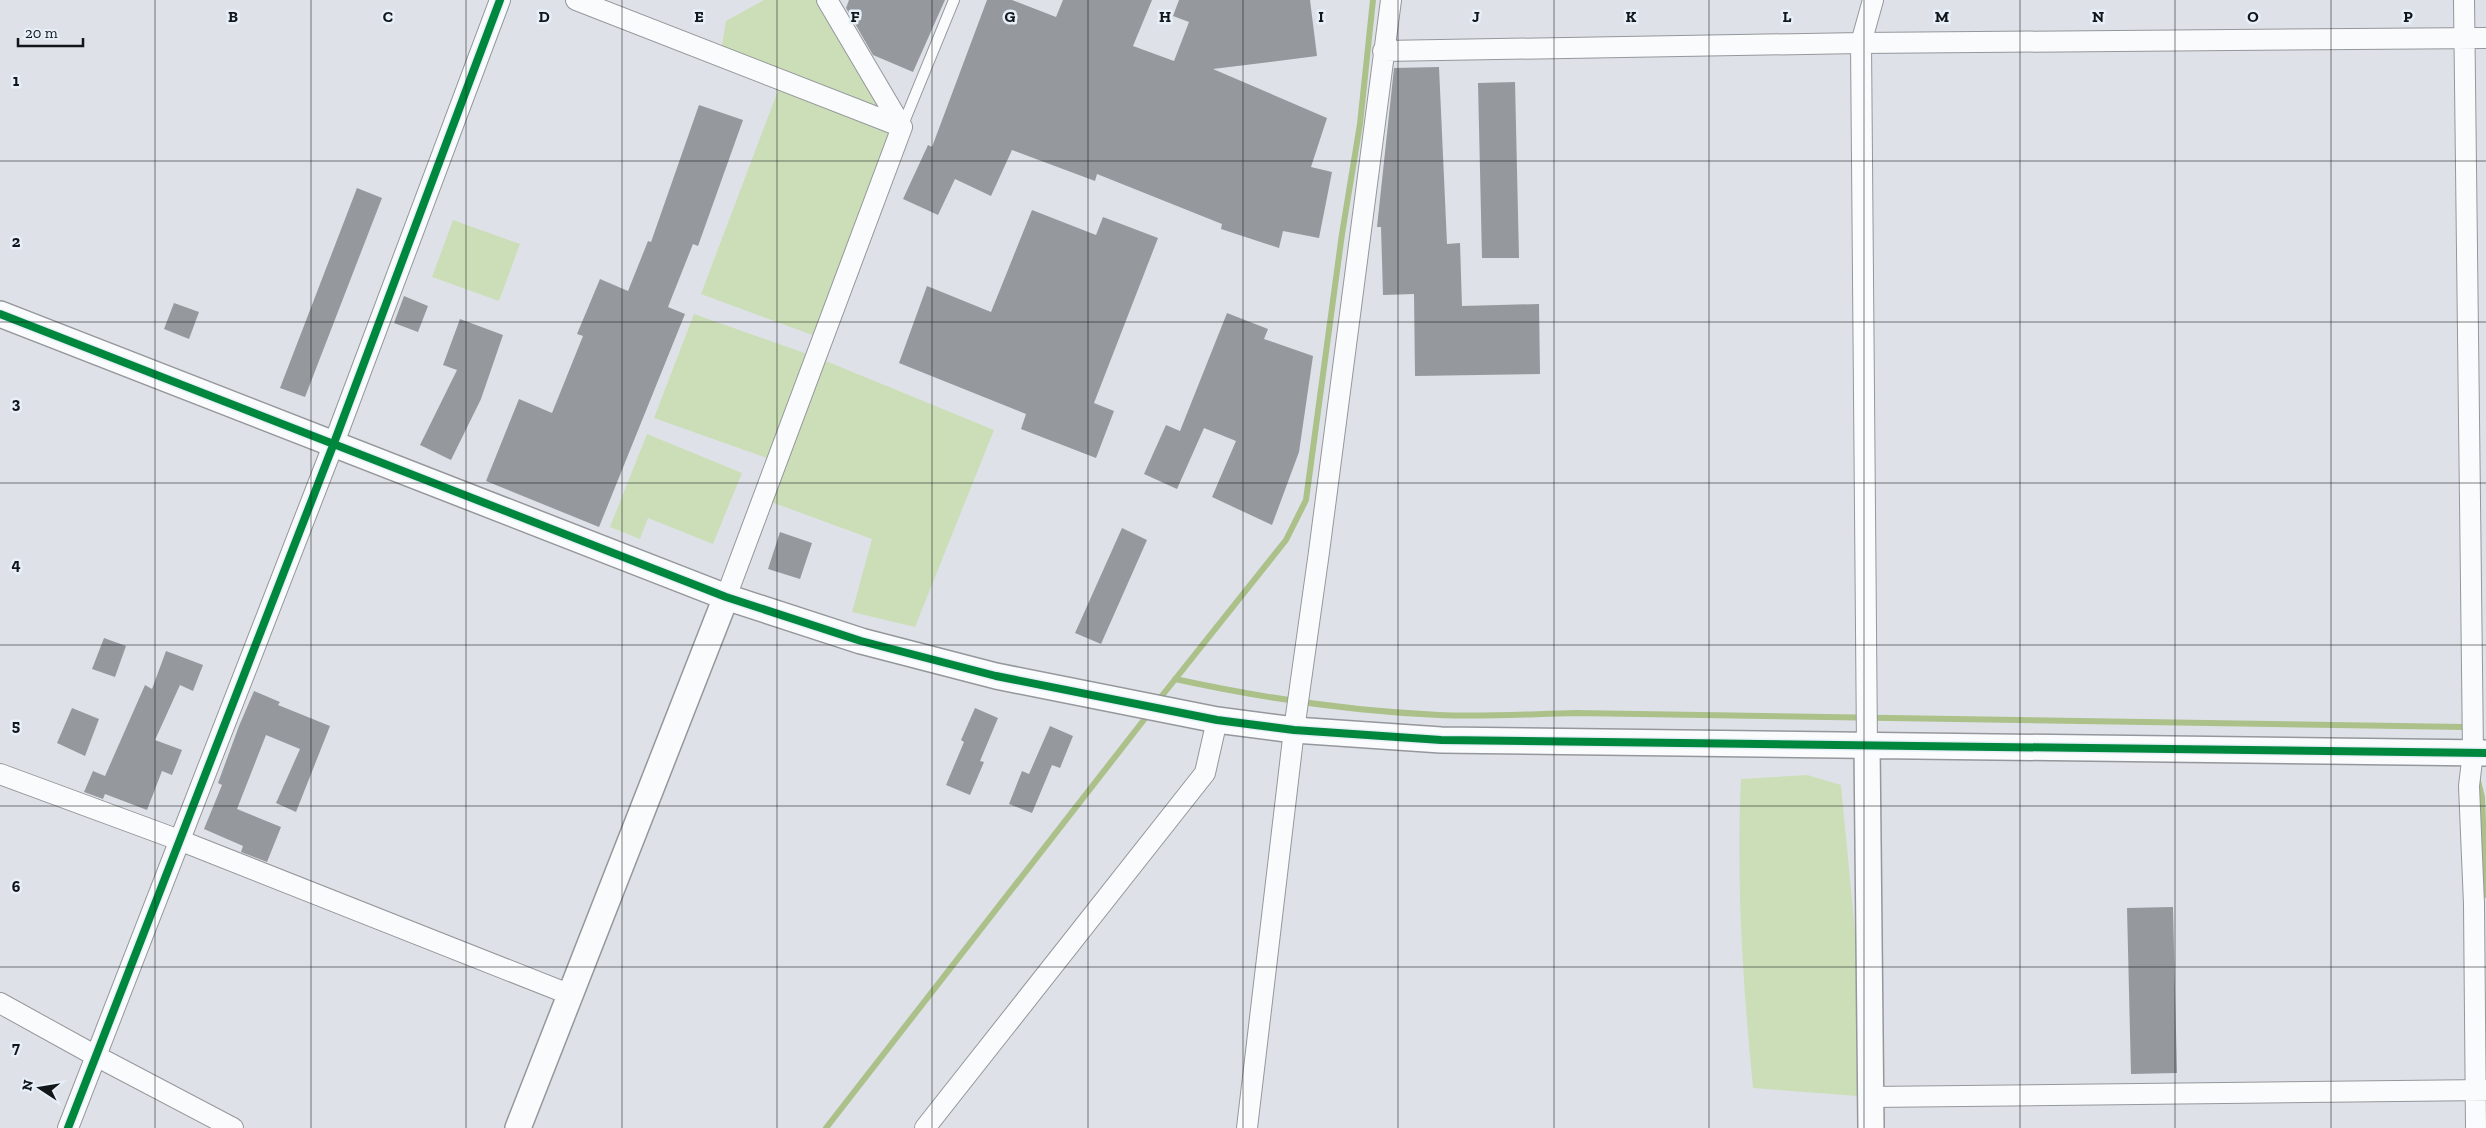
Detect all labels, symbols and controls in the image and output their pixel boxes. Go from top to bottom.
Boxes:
text: B [228,7,238,26]
text: C [383,7,393,26]
text: D [538,7,550,26]
text: E [694,7,704,26]
text: F [850,7,860,26]
text: G [1005,7,1016,26]
text: H [1159,7,1171,26]
text: I [1318,7,1324,26]
text: J [1472,7,1480,26]
text: K [1626,7,1637,26]
text: L [1783,7,1792,26]
text: M [1935,7,1949,26]
text: N [2092,7,2104,26]
text: O [2247,7,2259,26]
text: P [2403,7,2413,26]
scale bar [18,15,82,47]
text: 20 m [25,24,58,42]
text: 1 [13,71,20,90]
text: 2 [12,232,21,251]
text: 3 [12,394,21,413]
text: 4 [11,555,21,574]
text: 5 [12,716,20,735]
text: 6 [12,877,21,896]
text: 7 [12,1038,20,1057]
north arrow [15,1063,65,1113]
text: N [18,1078,37,1092]

